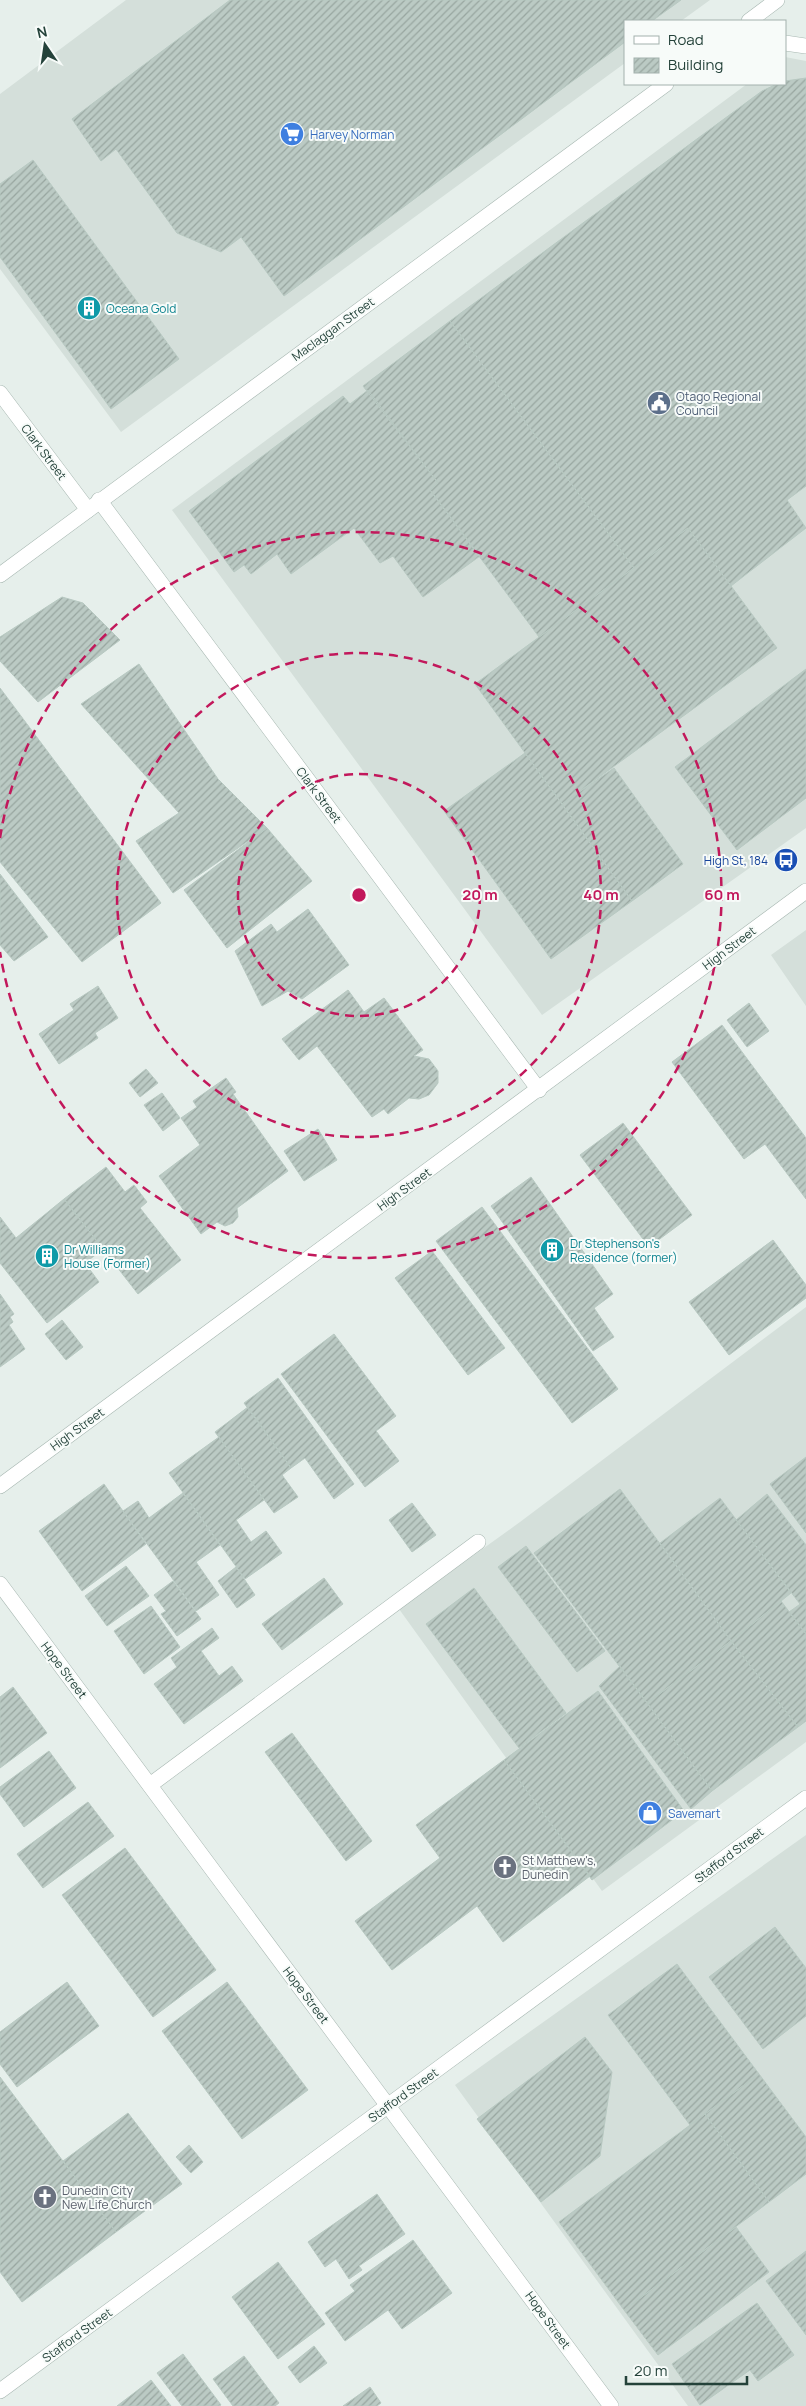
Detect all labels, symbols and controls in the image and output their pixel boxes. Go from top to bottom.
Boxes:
north arrow [20,20,70,70]
legend [624,20,786,85]
text: N [35,21,49,42]
text: Road [668,29,704,50]
text: Building [668,54,723,75]
supermarket icon: Harvey Norman [279,121,305,147]
place label: Harvey Norman [310,126,394,143]
street label: Maclaggan Street [288,293,378,365]
building icon: Oceana Gold [76,295,102,321]
place label: Oceana Gold [106,300,176,317]
place label: Otago Regional Council [676,388,761,419]
public building icon: Otago Regional Council [646,390,672,416]
street label: Clark Street [17,421,71,484]
street label: Clark Street [292,764,346,827]
bus stop icon: High St, 184 [773,847,799,873]
place label: High St, 184 [704,852,768,869]
text: 20 m [462,884,498,905]
text: 40 m [583,884,619,905]
text: 60 m [704,884,740,905]
centre of rings [350,886,368,904]
street label: High Street [699,922,759,974]
street label: High Street [374,1164,435,1214]
place label: Dr Stephenson's Residence (former) [570,1235,678,1266]
building icon: Dr Stephenson's Residence (former) [539,1237,565,1263]
place label: Dr Williams House (Former) [64,1241,151,1272]
building icon: Dr Williams House (Former) [34,1243,60,1269]
street label: High Street [47,1404,108,1454]
street label: Hope Street [37,1638,91,1702]
shop icon: Savemart [637,1800,663,1826]
place label: Savemart [668,1805,721,1822]
street label: Stafford Street [691,1823,767,1887]
place label: St Matthew's, Dunedin [522,1852,596,1883]
church icon: St Matthew's, Dunedin [492,1854,518,1880]
street label: Hope Street [279,1963,333,2027]
street label: Stafford Street [365,2064,442,2126]
place label: Dunedin City New Life Church [62,2182,152,2213]
church icon: Dunedin City New Life Church [32,2184,58,2210]
street label: Hope Street [521,2288,575,2352]
street label: Stafford Street [39,2304,116,2366]
scale bar [626,2354,747,2386]
text: 20 m [634,2360,667,2381]

